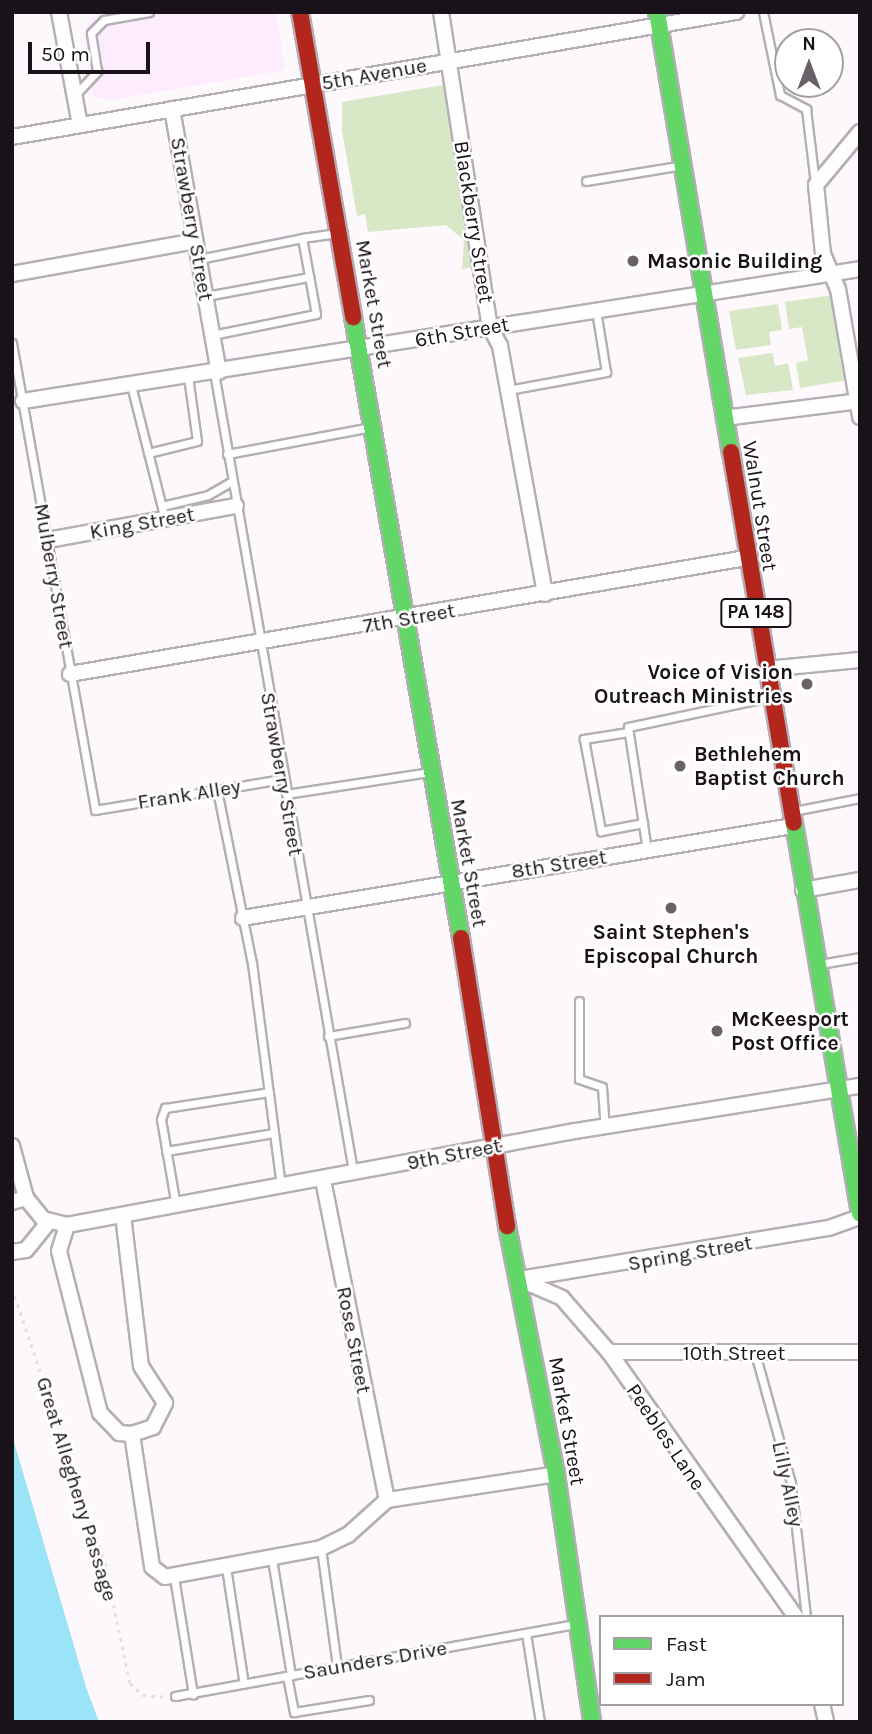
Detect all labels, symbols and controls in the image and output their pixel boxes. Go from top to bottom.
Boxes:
scale bar [32,28,154,72]
north arrow [774,28,844,98]
text: N [802,33,816,55]
text: 50 m [41,42,90,66]
street label: 5th Avenue [319,52,429,96]
street label: Strawberry Street [165,135,219,303]
street label: Blackberry Street [449,139,499,305]
street label: Market Street [350,238,398,370]
place label: Masonic Building [647,248,822,274]
marker: Masonic Building [625,253,641,269]
street label: 6th Street [413,311,511,353]
street label: Walnut Street [737,439,783,573]
street label: Mulberry Street [29,501,79,651]
street label: King Street [88,501,196,545]
street label: 7th Street [361,598,457,638]
road number: PA 148 [719,598,793,628]
place label: Voice of Vision Outreach Ministries [594,659,793,709]
marker: Voice of Vision Outreach Ministries [799,676,815,692]
street label: Strawberry Street [255,690,309,858]
place label: Bethlehem Baptist Church [694,741,845,791]
marker: Bethlehem Baptist Church [672,758,688,774]
street label: Frank Alley [136,773,242,815]
street label: Market Street [445,797,493,929]
street label: 8th Street [510,844,608,884]
marker: Saint Stephen's Episcopal Church [663,900,679,916]
place label: Saint Stephen's Episcopal Church [584,919,758,969]
place label: McKeesport Post Office [731,1006,849,1056]
marker: McKeesport Post Office [709,1023,725,1039]
street label: 9th Street [405,1133,503,1175]
street label: Spring Street [626,1230,754,1276]
street label: Rose Street [331,1284,377,1396]
street label: 10th Street [683,1340,785,1366]
street label: Market Street [543,1355,591,1487]
street label: Great Allegheny Passage [31,1374,123,1604]
street label: Peebles Lane [621,1379,711,1495]
street label: Lilly Alley [767,1439,809,1529]
legend [599,1615,844,1706]
text: Fast [666,1632,707,1656]
street label: Saunders Drive [301,1635,449,1685]
text: Jam [666,1667,706,1691]

